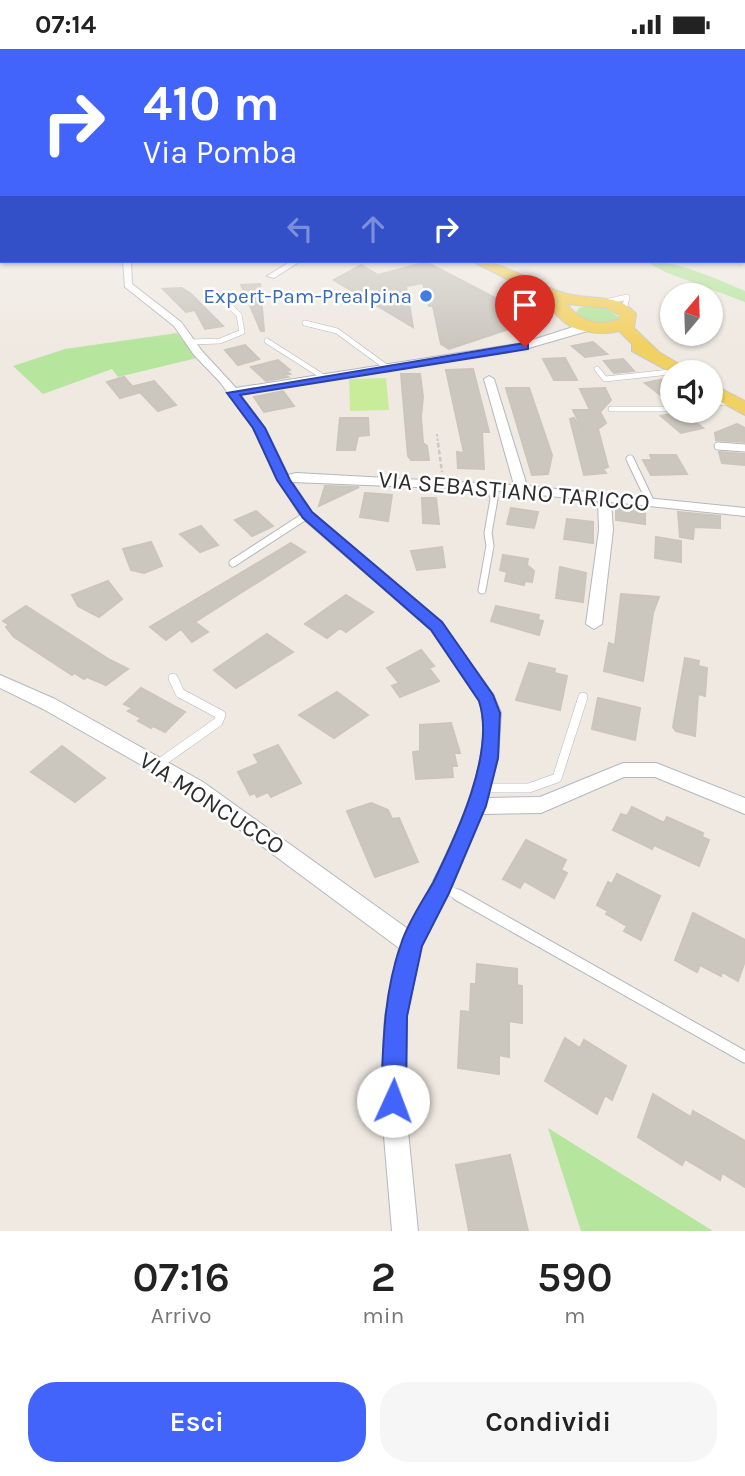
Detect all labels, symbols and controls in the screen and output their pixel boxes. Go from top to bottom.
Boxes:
text: 07:14 [35,9,96,40]
text: 410 m [143,75,280,132]
icon: right [28,77,119,168]
text: Via Pomba [143,134,297,171]
icon: left [281,210,319,248]
icon: ahead [354,210,392,248]
icon: right [427,210,465,248]
pin [495,275,555,347]
north arrow [660,283,723,347]
map controls [660,283,723,423]
place label: Expert-Pam-Prealpina [203,284,412,308]
icon: arrive [506,286,544,324]
marker: Expert-Pam-Prealpina [418,288,434,304]
button: sound [660,360,723,423]
street label: VIA SEBASTIANO TARICCO [377,465,651,517]
street label: VIA MONCUCCO [134,746,290,860]
position arrow [356,1064,430,1138]
text: 07:16 [132,1252,230,1302]
text: 2 [371,1252,396,1302]
text: 590 [537,1252,613,1302]
text: Arrivo [151,1302,212,1329]
text: min [362,1302,405,1329]
text: m [564,1302,586,1329]
button: Esci [28,1382,366,1462]
button: Condividi [380,1382,717,1462]

